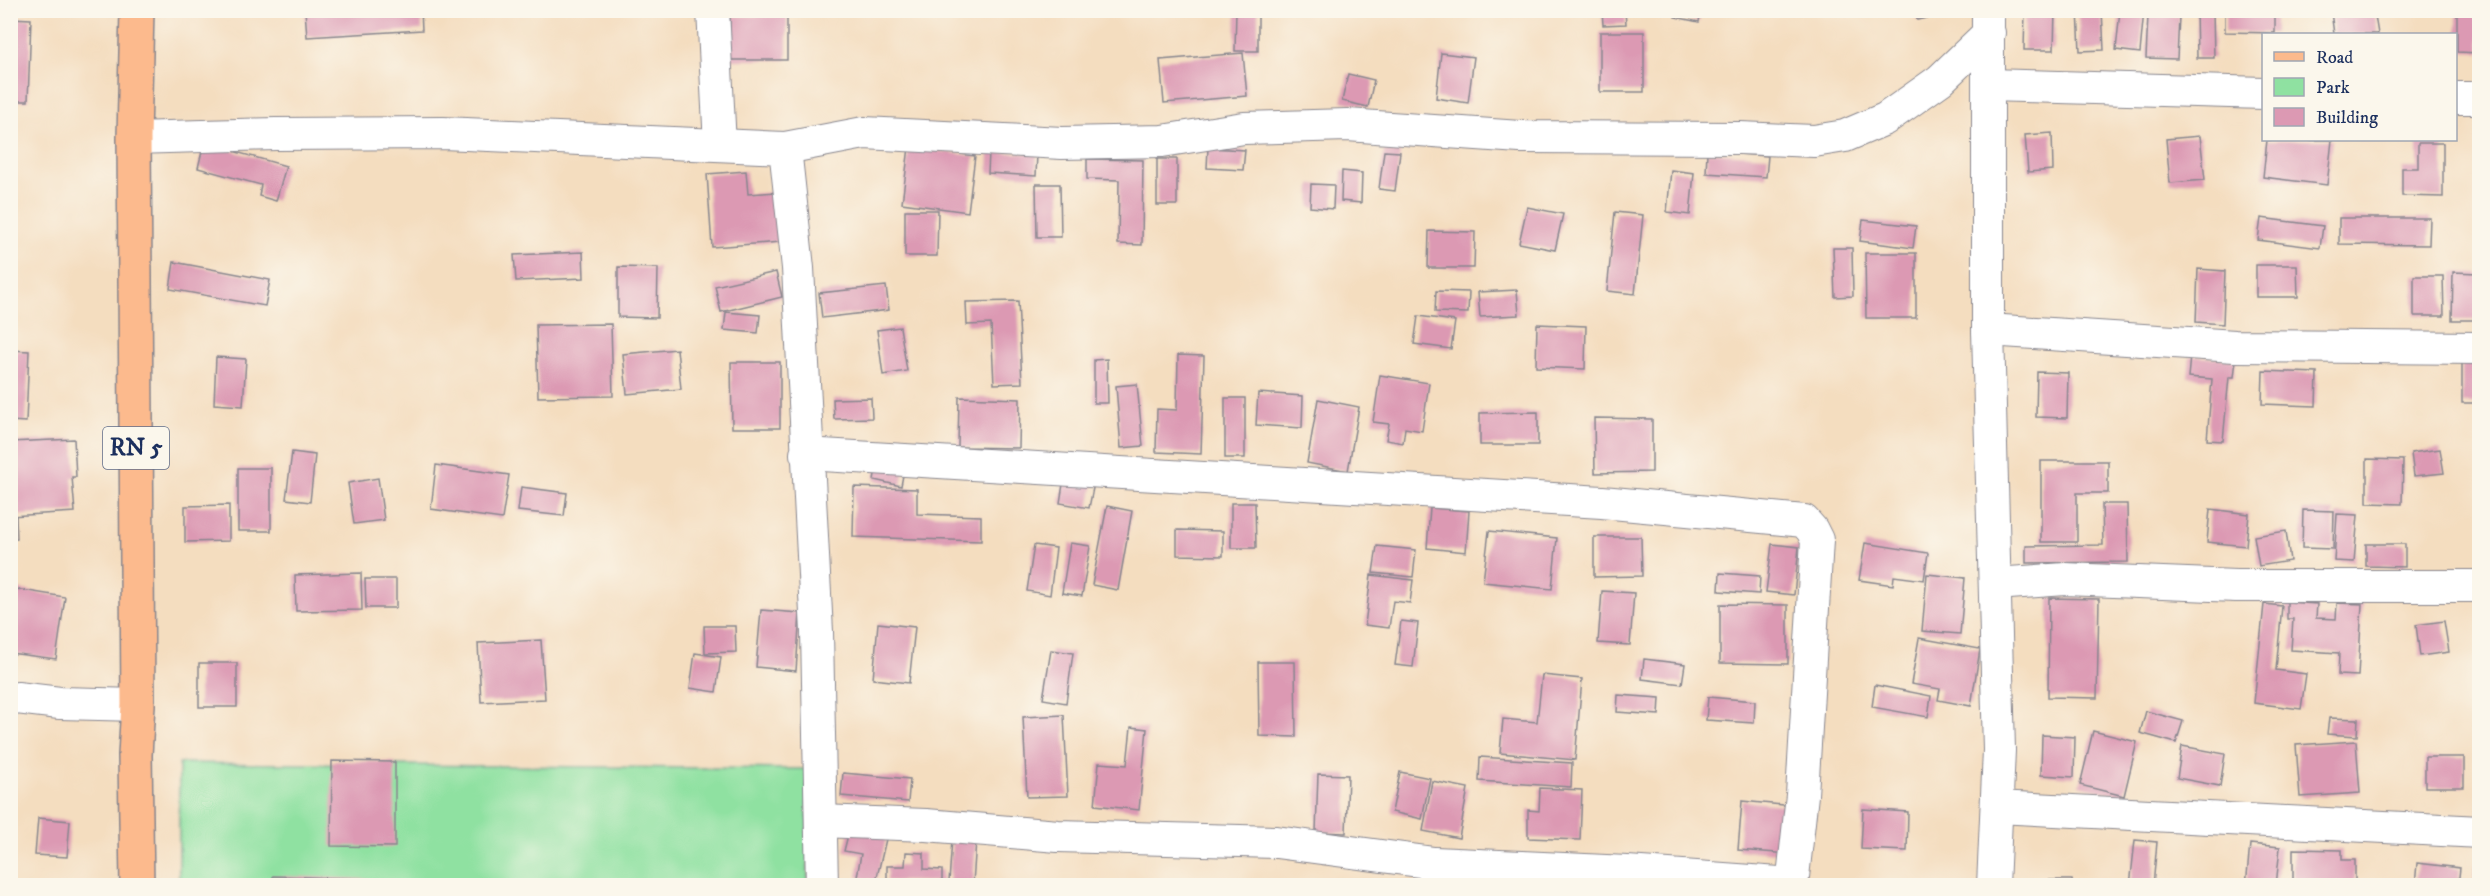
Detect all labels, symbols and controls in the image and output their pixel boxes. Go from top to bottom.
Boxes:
legend [2262,33,2457,141]
text: Road [2316,47,2353,69]
text: Park [2316,77,2350,99]
text: Building [2316,107,2378,129]
road number: RN 5 [103,427,169,469]

